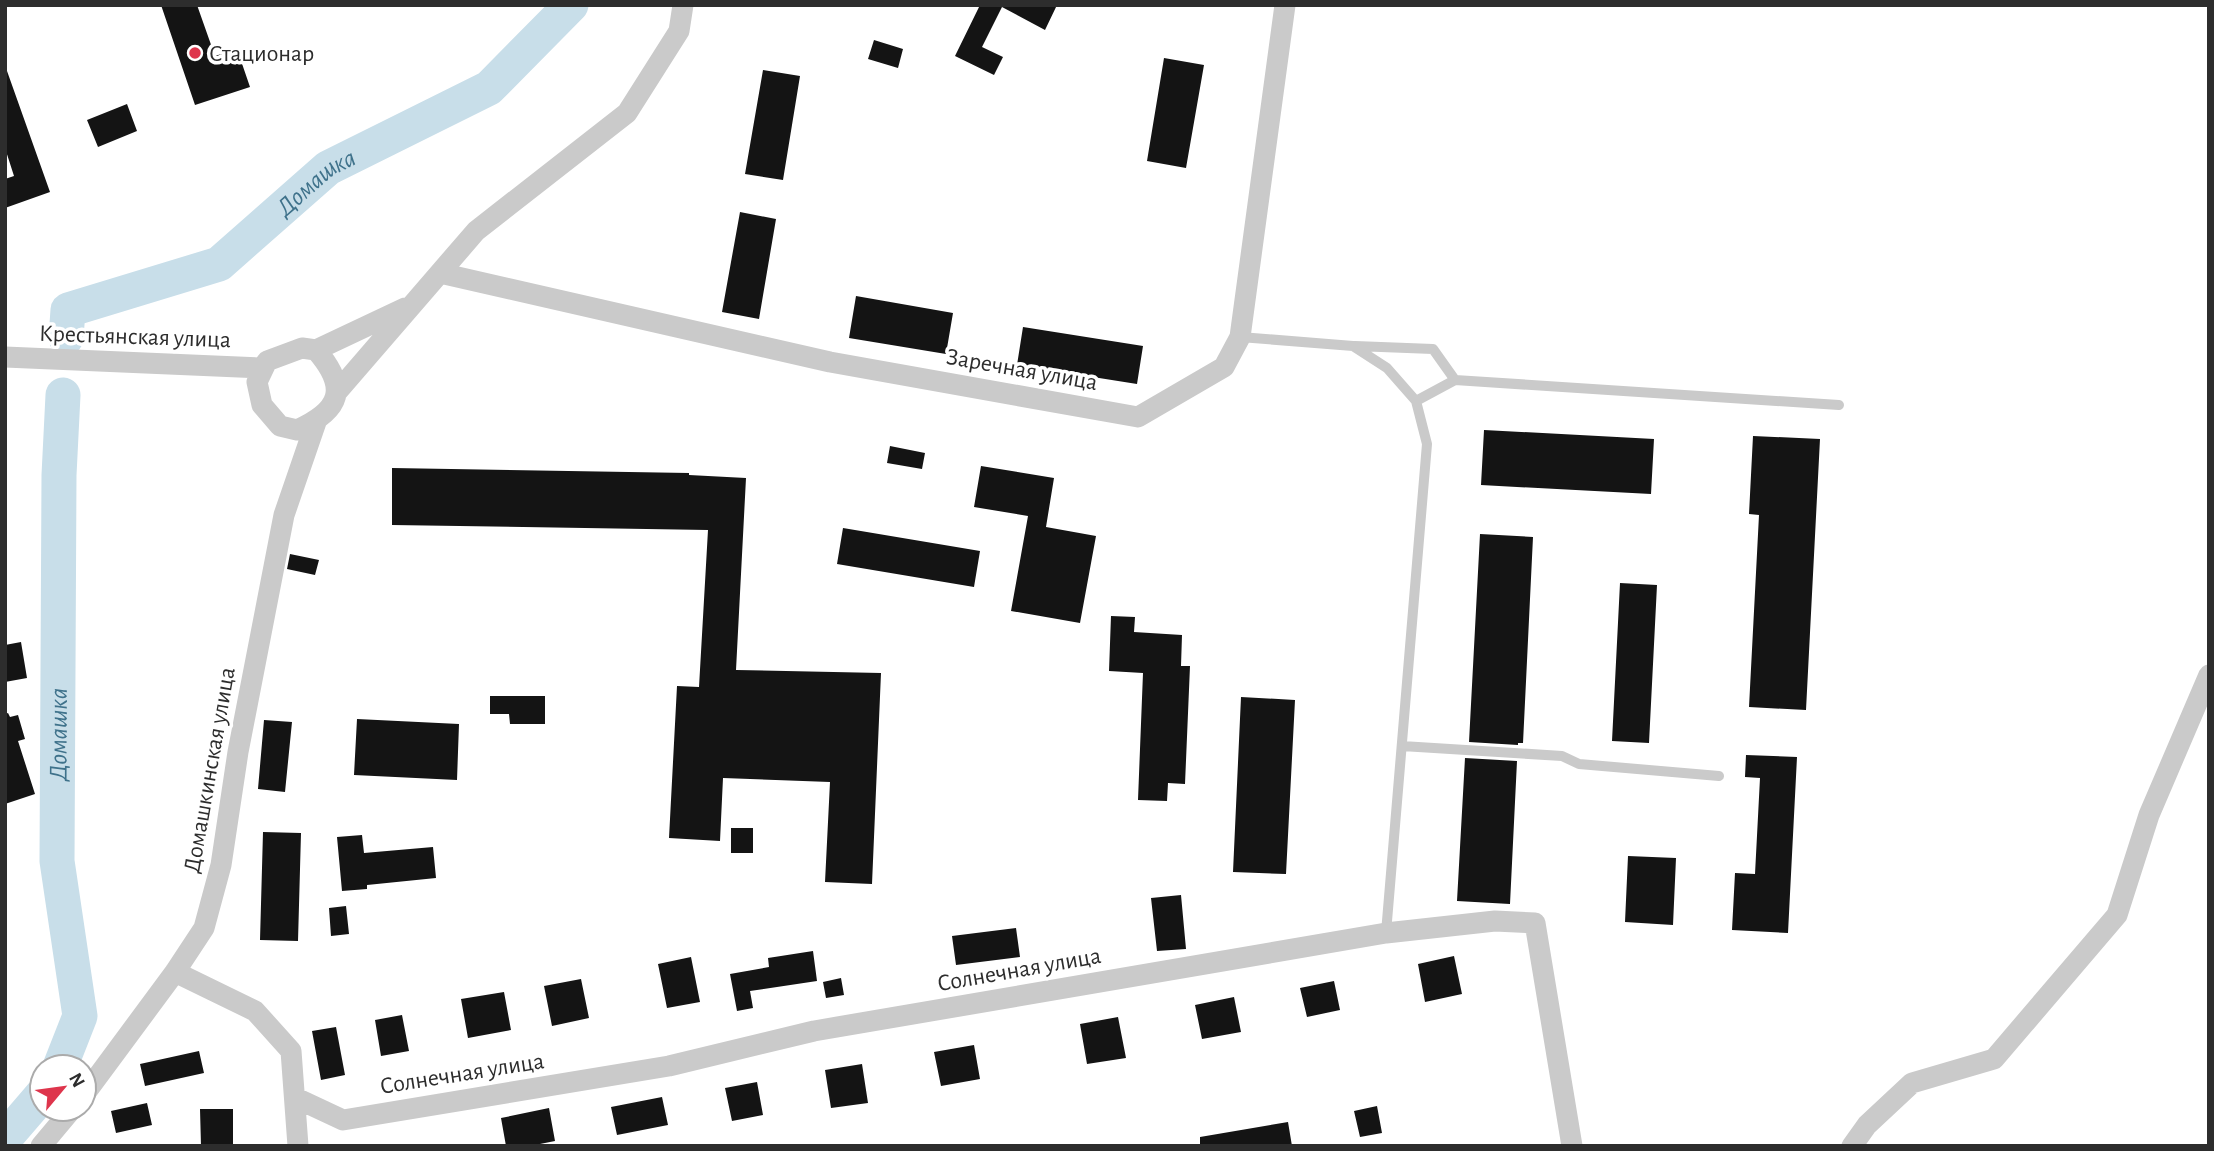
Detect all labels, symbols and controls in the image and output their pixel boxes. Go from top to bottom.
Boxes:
place label: Стационар [209,42,314,66]
marker: Стационар [187,45,203,61]
water label: Домашка [271,145,360,222]
street label: Крестьянская улица [39,322,231,352]
street label: Заречная улица [944,345,1099,395]
street label: Домашкинская улица [180,665,240,875]
water label: Домашка [45,688,72,782]
street label: Солнечная улица [935,944,1103,996]
street label: Солнечная улица [378,1049,546,1099]
north arrow [28,1053,98,1123]
text: N [65,1070,88,1091]

